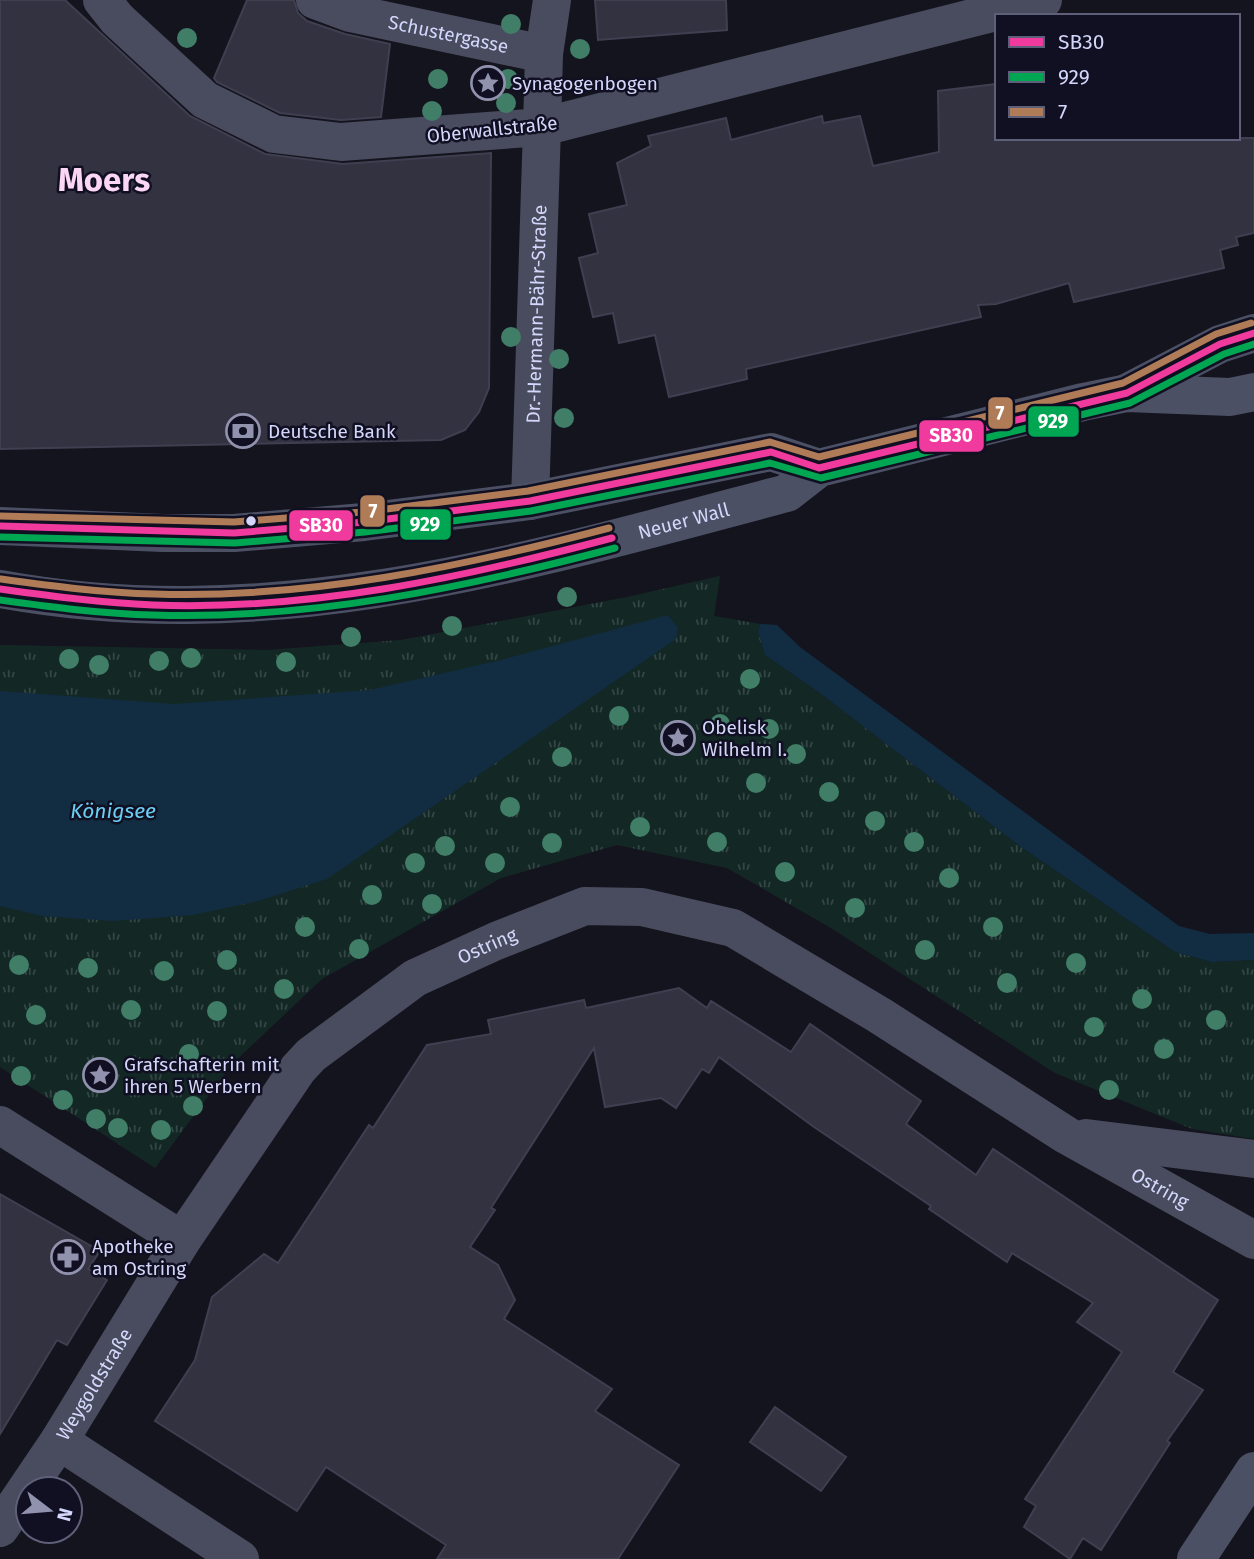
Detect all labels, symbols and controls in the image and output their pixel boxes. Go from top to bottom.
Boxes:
street label: Schustergasse [386,10,511,58]
legend [995,14,1240,140]
text: SB30 [1058,29,1104,55]
place icon: Synagogenbogen [469,64,507,102]
text: 929 [1058,64,1090,90]
place label: Synagogenbogen [512,72,658,95]
text: 7 [1058,99,1067,125]
street label: Oberwallstraße [426,111,558,148]
district label: Moers [58,160,150,200]
street label: Dr.-Hermann-Bähr-Straße [521,204,552,424]
line badge: 7 [987,396,1014,430]
text: 7 [996,402,1005,425]
line badge: 929 [1027,405,1080,438]
text: 929 [1038,410,1069,433]
bank icon: Deutsche Bank [224,412,262,450]
line badge: SB30 [918,419,985,453]
place label: Deutsche Bank [268,420,396,443]
text: SB30 [929,424,973,447]
line badge: 7 [359,494,386,528]
street label: Neuer Wall [635,498,732,544]
text: 7 [369,500,378,523]
line badge: 929 [399,508,452,541]
line badge: SB30 [288,509,354,542]
text: 929 [410,513,441,536]
unlabelled marker [244,514,258,528]
text: SB30 [299,514,343,537]
place label: Obelisk Wilhelm I. [702,716,787,761]
place icon: Obelisk Wilhelm I. [659,719,697,757]
water label: Königsee [70,798,156,824]
street label: Ostring [454,923,520,969]
place label: Grafschafterin mit ihren 5 Werbern [124,1053,279,1098]
place icon: Grafschafterin mit ihren 5 Werbern [81,1056,119,1094]
street label: Ostring [1127,1163,1193,1213]
place label: Apotheke am Ostring [92,1235,186,1280]
pharmacy icon: Apotheke am Ostring [49,1238,87,1276]
street label: Weygoldstraße [51,1324,137,1444]
north arrow [14,1475,84,1545]
text: N [52,1505,78,1524]

